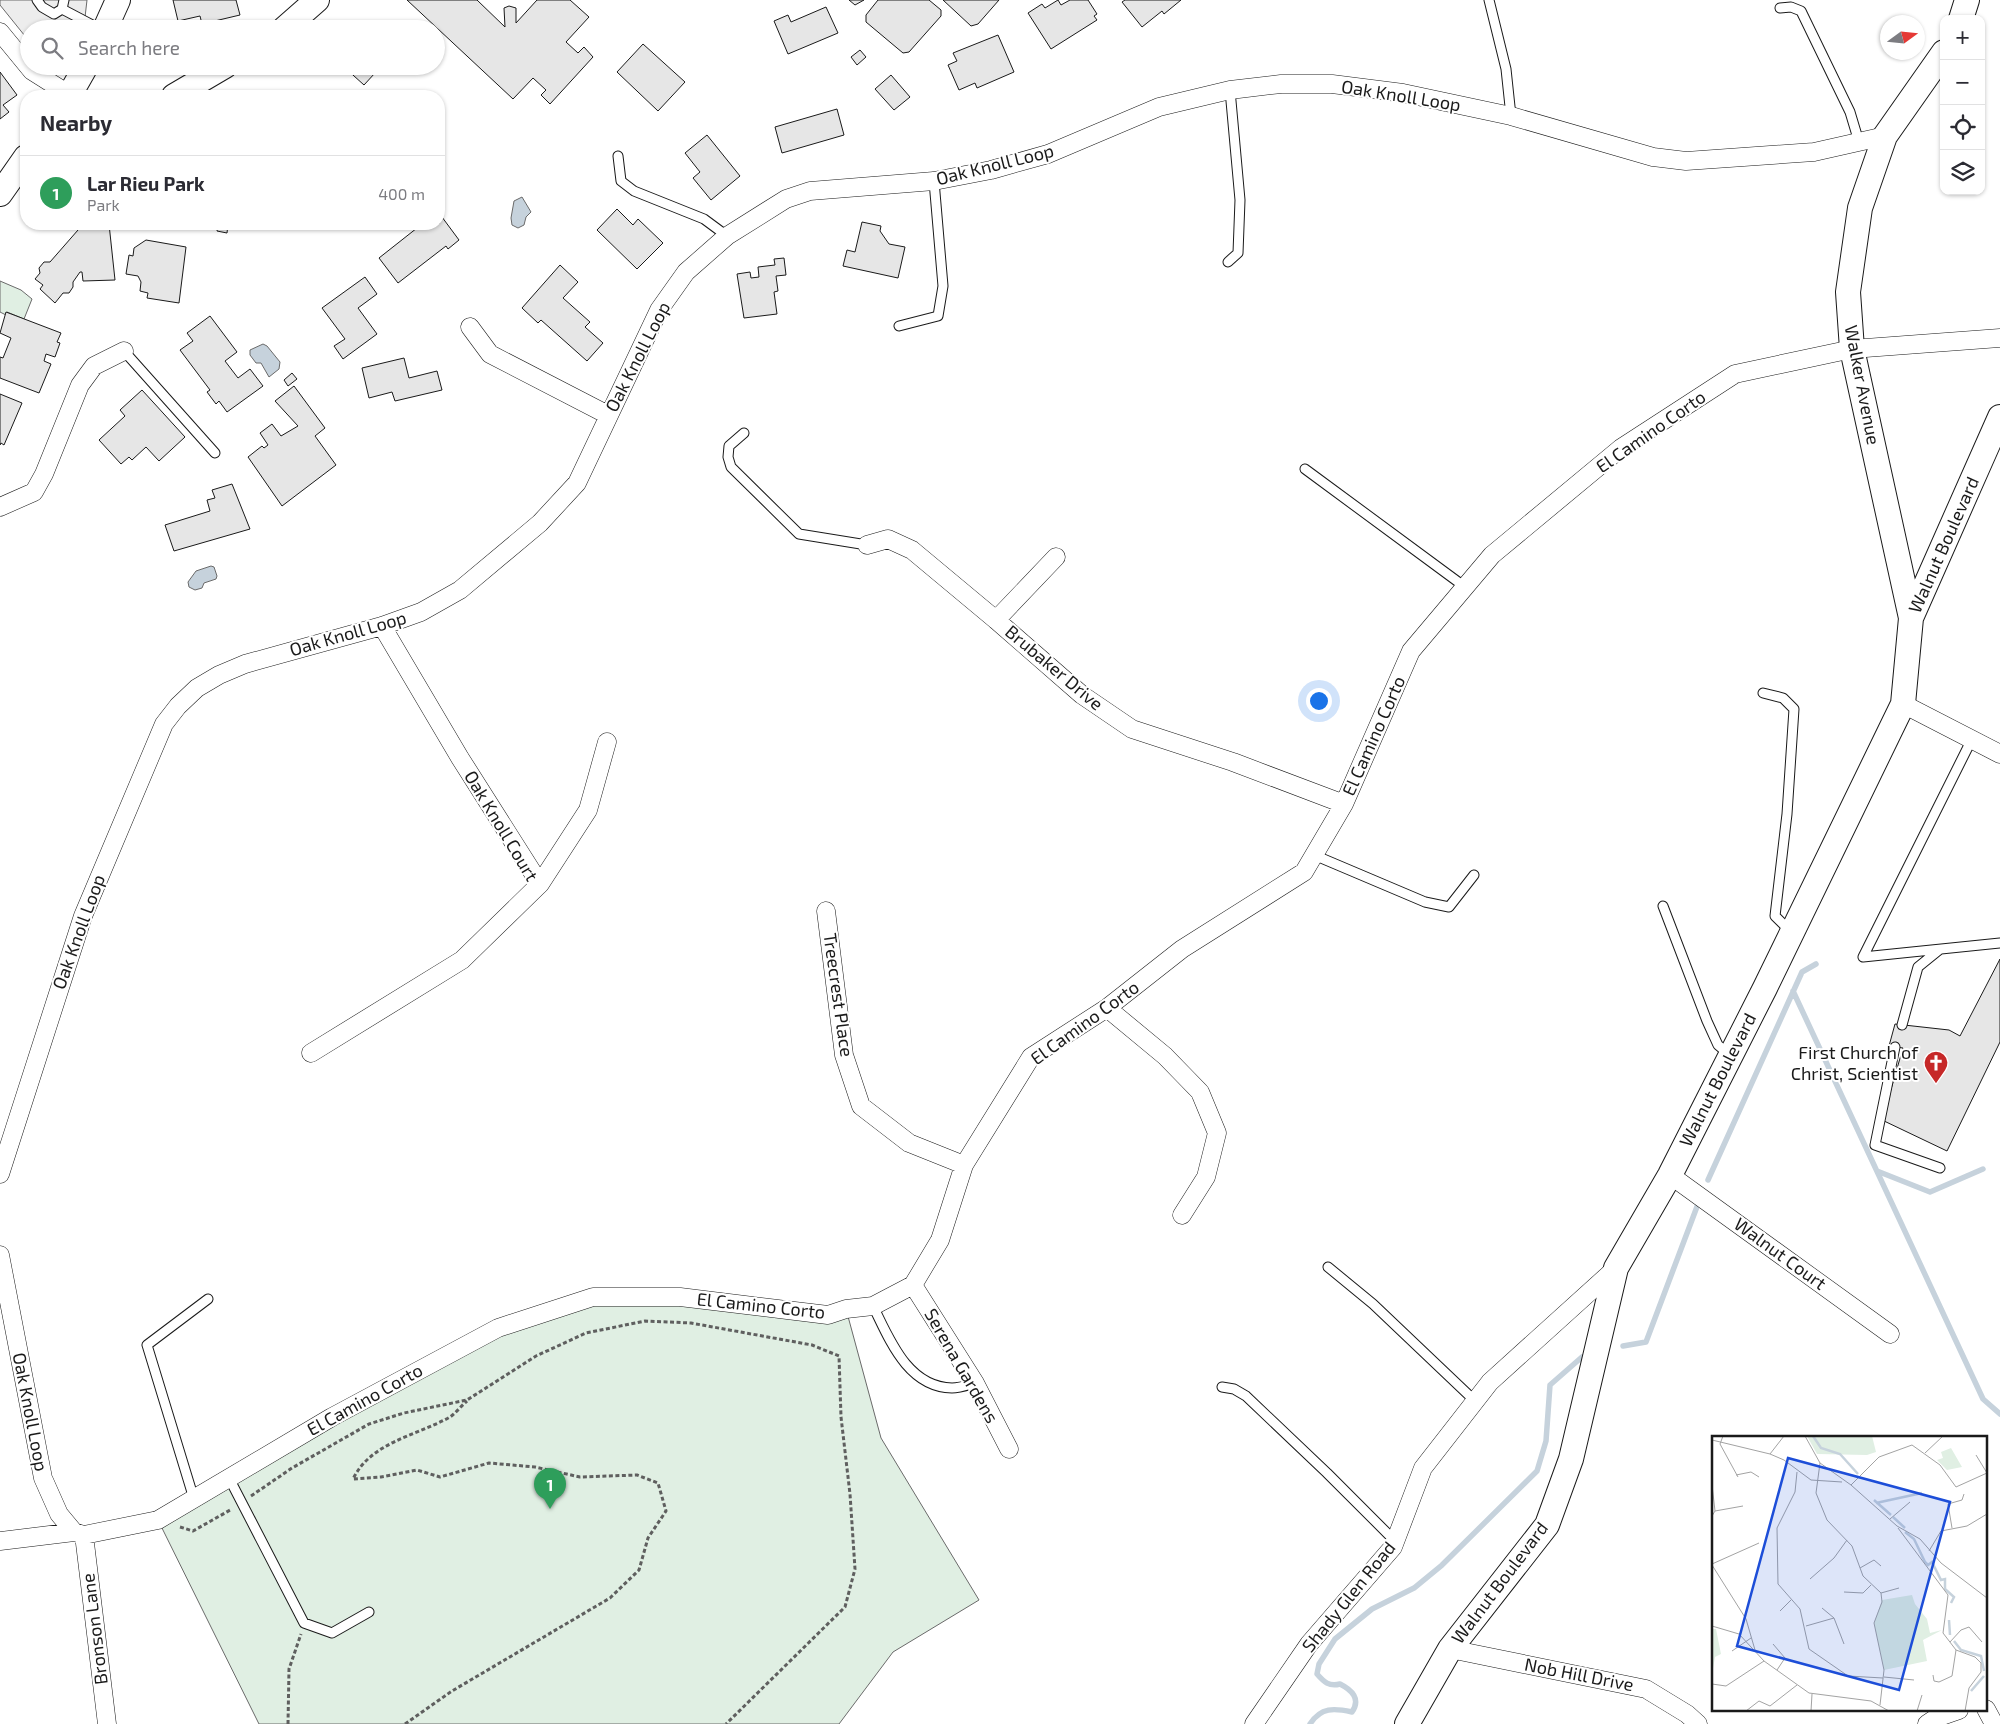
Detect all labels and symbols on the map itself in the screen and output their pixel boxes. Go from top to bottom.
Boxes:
north arrow [1880,15,1925,60]
street label: Oak Knoll Loop [1340,75,1462,115]
street label: Oak Knoll Loop [934,139,1056,189]
street label: Oak Knoll Loop [600,298,674,415]
street label: Walker Avenue [1841,323,1885,446]
street label: El Camino Corto [1591,385,1710,477]
street label: Walnut Boulevard [1903,473,1983,616]
street label: Oak Knoll Loop [287,606,409,660]
street label: Brubaker Drive [1001,620,1108,715]
street label: El Camino Corto [1337,672,1409,799]
your location [1306,688,1332,714]
street label: Oak Knoll Court [460,766,544,885]
street label: Oak Knoll Loop [47,871,109,992]
street label: Treecrest Place [819,932,859,1058]
street label: El Camino Corto [1026,975,1143,1069]
street label: Walnut Boulevard [1674,1009,1760,1150]
place label: First Church of Christ, Scientist [1791,1041,1919,1084]
church icon: First Church of Christ, Scientist [1923,1050,1949,1084]
street label: Walnut Court [1730,1212,1831,1294]
street label: El Camino Corto [696,1287,826,1323]
street label: Serena Gardens [920,1304,1004,1427]
street label: Oak Knoll Loop [9,1351,53,1473]
street label: El Camino Corto [303,1358,426,1440]
inset map [1712,1436,1988,1712]
pin: 1 [534,1468,566,1509]
street label: Walnut Boulevard [1446,1517,1552,1648]
street label: Shady Glen Road [1297,1537,1400,1656]
street label: Bronson Lane [76,1572,112,1686]
street label: Nob Hill Drive [1523,1653,1636,1695]

